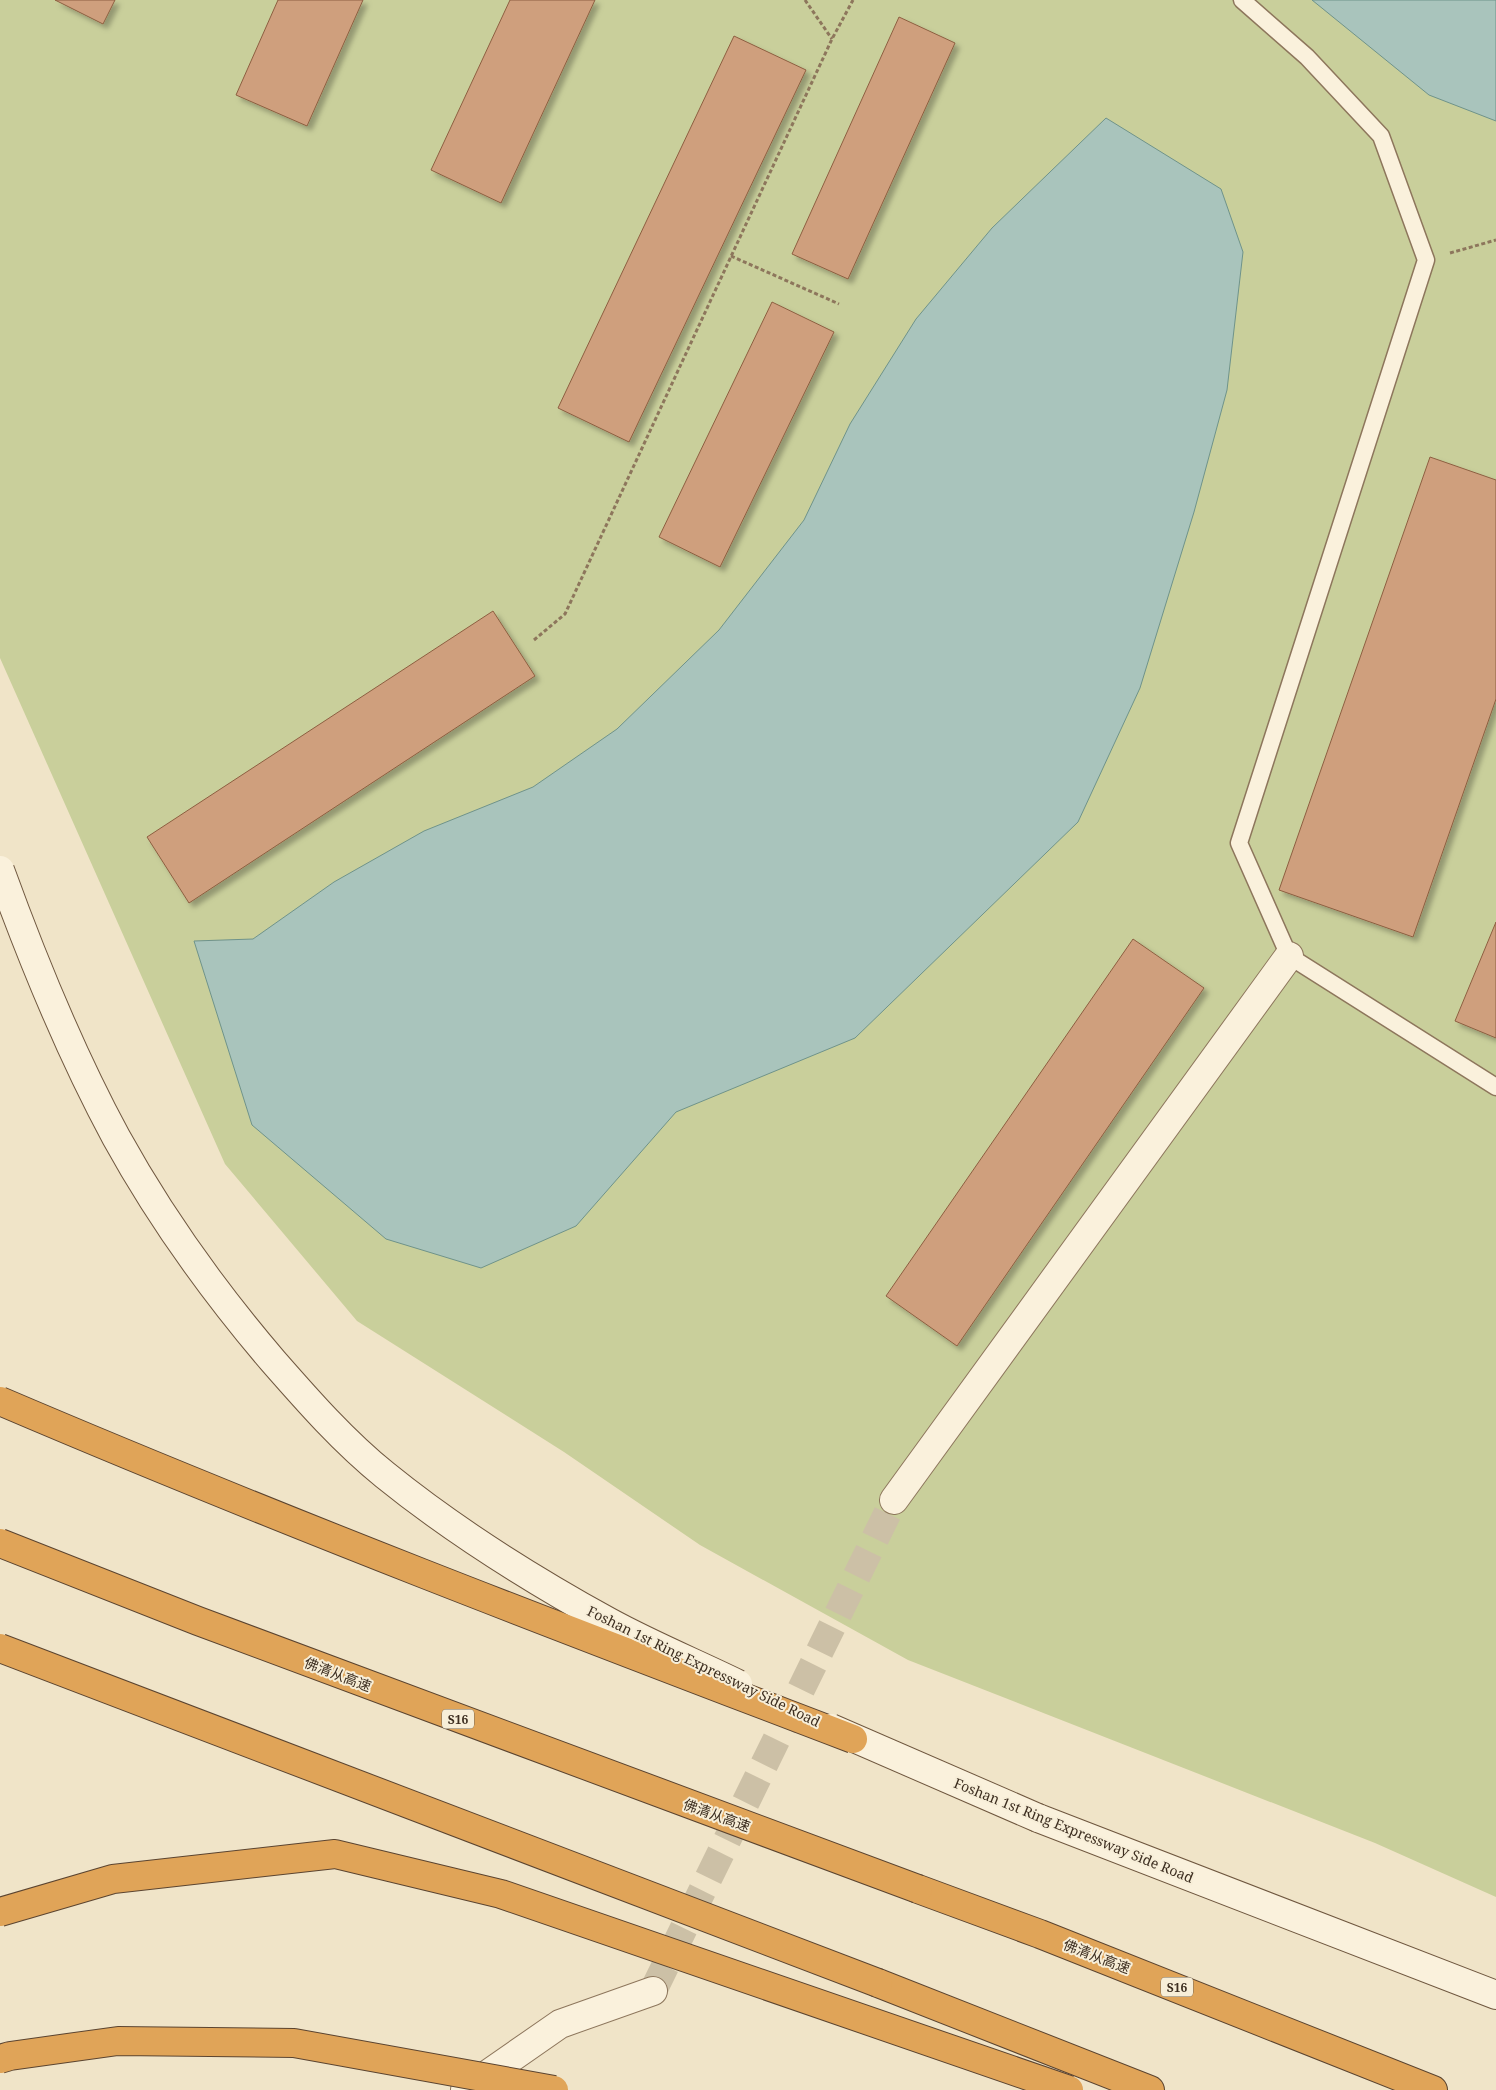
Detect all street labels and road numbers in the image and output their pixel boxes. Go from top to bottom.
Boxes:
street label: Foshan 1st Ring Expressway Side Road [584,1601,824,1731]
street label: 佛清从高速 [302,1653,374,1695]
road number: S16 [442,1710,474,1728]
street label: Foshan 1st Ring Expressway Side Road [951,1773,1197,1887]
street label: 佛清从高速 [681,1794,753,1836]
street label: 佛清从高速 [1061,1935,1133,1977]
road number: S16 [1161,1978,1193,1996]

